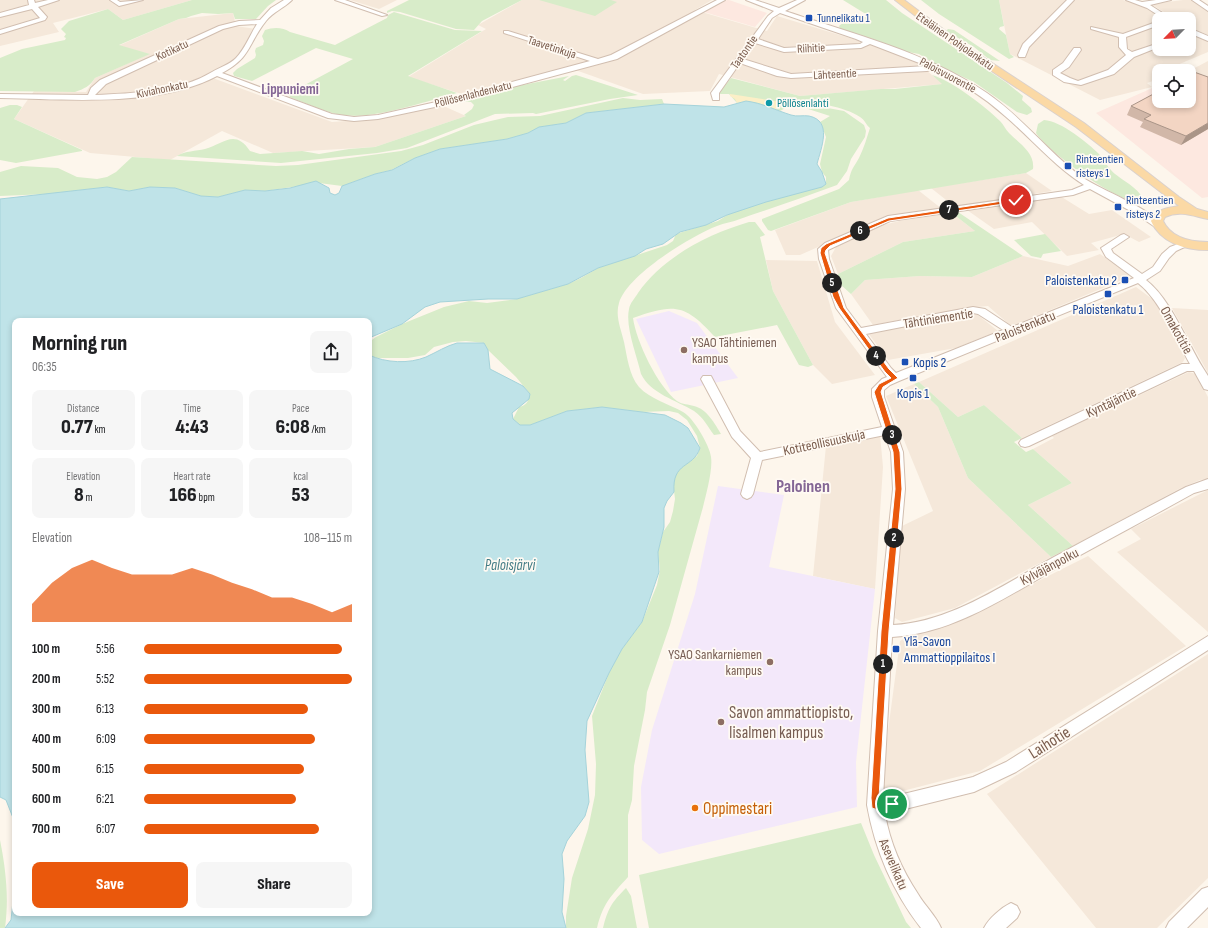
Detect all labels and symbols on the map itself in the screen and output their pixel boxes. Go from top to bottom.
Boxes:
street label: Eteläinen Pohjolankatu [913,9,997,74]
place label: Tunnelikatu 1 [817,11,871,26]
north arrow [1152,12,1196,56]
marker: Tunnelikatu 1 [804,13,814,23]
street label: Taatontie [727,32,761,72]
street label: Taavetinkuja [526,33,578,62]
street label: Kotikatu [154,36,191,64]
street label: Riihitie [797,40,826,57]
street label: Paloisvuorentie [917,54,979,97]
street label: Lähteentie [813,66,857,83]
street label: Kiviahonkatu [135,77,189,102]
street label: Pöllösenlahdenkatu [433,78,513,111]
district label: Lippuniemi [261,80,319,99]
place label: Pöllösenlahti [777,96,829,111]
marker: Pöllösenlahti [764,98,774,108]
place label: Rinteentien risteys 1 [1076,152,1123,181]
marker: Rinteentien risteys 1 [1063,161,1073,171]
pin [999,183,1033,217]
place label: Rinteentien risteys 2 [1126,193,1173,222]
pin: 7 [939,200,959,220]
marker: Rinteentien risteys 2 [1113,202,1123,212]
pin: 6 [850,221,870,241]
place label: Paloistenkatu 2 [1045,272,1117,289]
pin: 5 [822,273,842,293]
marker: Paloistenkatu 2 [1120,275,1130,285]
marker: Paloistenkatu 1 [1103,289,1113,299]
place label: Paloistenkatu 1 [1073,301,1144,318]
street label: Omakotitie [1157,304,1197,357]
street label: Tähtiniementie [902,305,974,332]
street label: Paloistenkatu [992,307,1058,346]
place label: YSAO Tähtiniemen kampus [692,334,777,367]
marker: YSAO Tähtiniemen kampus [679,345,689,355]
pin: 4 [866,346,886,366]
place label: Kopis 2 [913,354,947,371]
marker: Kopis 2 [900,357,910,367]
marker: Kopis 1 [908,373,918,383]
street label: Kyntäjäntie [1083,383,1139,421]
place label: Kopis 1 [897,385,929,402]
pin: 3 [882,425,902,445]
street label: Kotiteollisuuskuja [782,426,867,459]
district label: Paloinen [776,476,830,497]
pin: 2 [884,528,904,548]
street label: Kylväjänpolku [1017,544,1082,589]
water label: Paloisjärvi [485,556,537,575]
place label: Ylä-Savon Ammattioppilaitos I [903,633,995,666]
marker: Ylä-Savon Ammattioppilaitos I [891,644,901,654]
place label: YSAO Sankarniemen kampus [668,646,762,679]
pin: 1 [873,654,893,674]
marker: YSAO Sankarniemen kampus [765,657,775,667]
place label: Savon ammattiopisto, Iisalmen kampus [729,703,853,743]
marker: Savon ammattiopisto, Iisalmen kampus [716,717,726,727]
street label: Laihotie [1025,722,1074,763]
pin [875,787,909,821]
place label: Oppimestari [703,799,772,819]
marker: Oppimestari [690,803,700,813]
street label: Asevelikatu [875,835,912,892]

